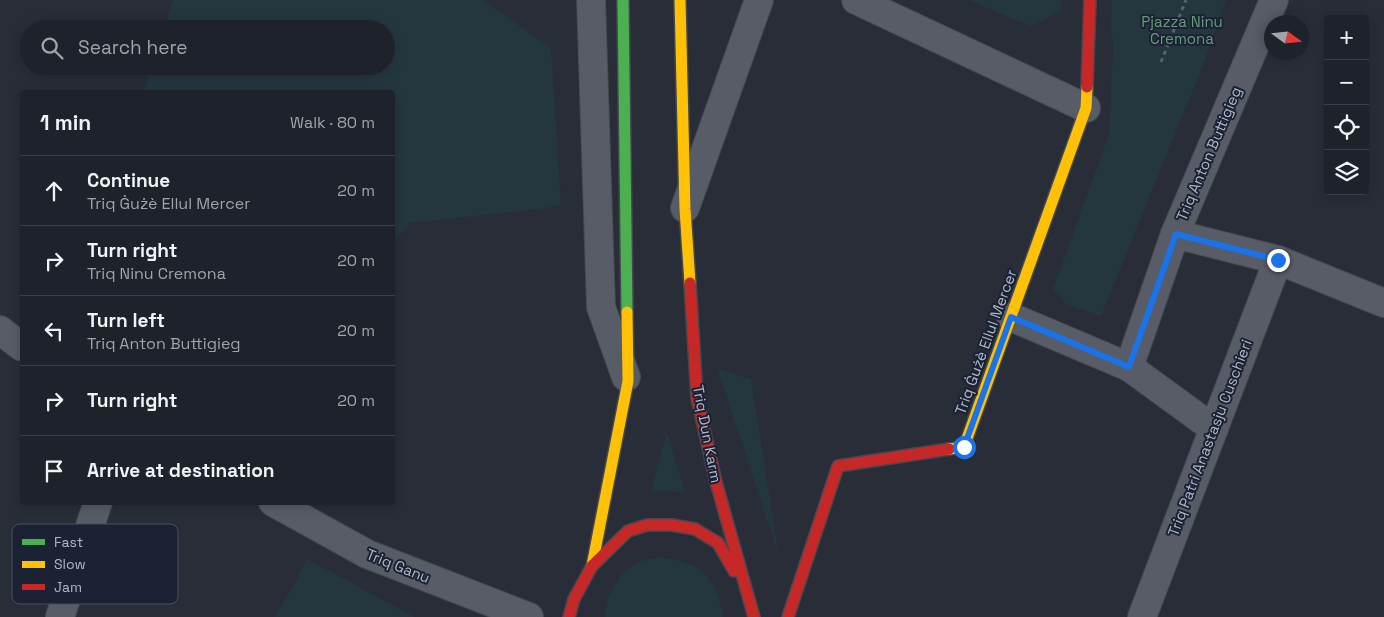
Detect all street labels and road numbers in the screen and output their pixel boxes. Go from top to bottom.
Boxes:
street label: Triq Anton Buttigieg [1172,84,1245,224]
street label: Triq Ġużè Ellul Mercer [950,266,1021,417]
street label: Triq Patri Anastasju Cuschieri [1163,337,1256,539]
street label: Triq Dun Karm [689,383,726,484]
street label: Triq Ganu [363,544,433,587]

